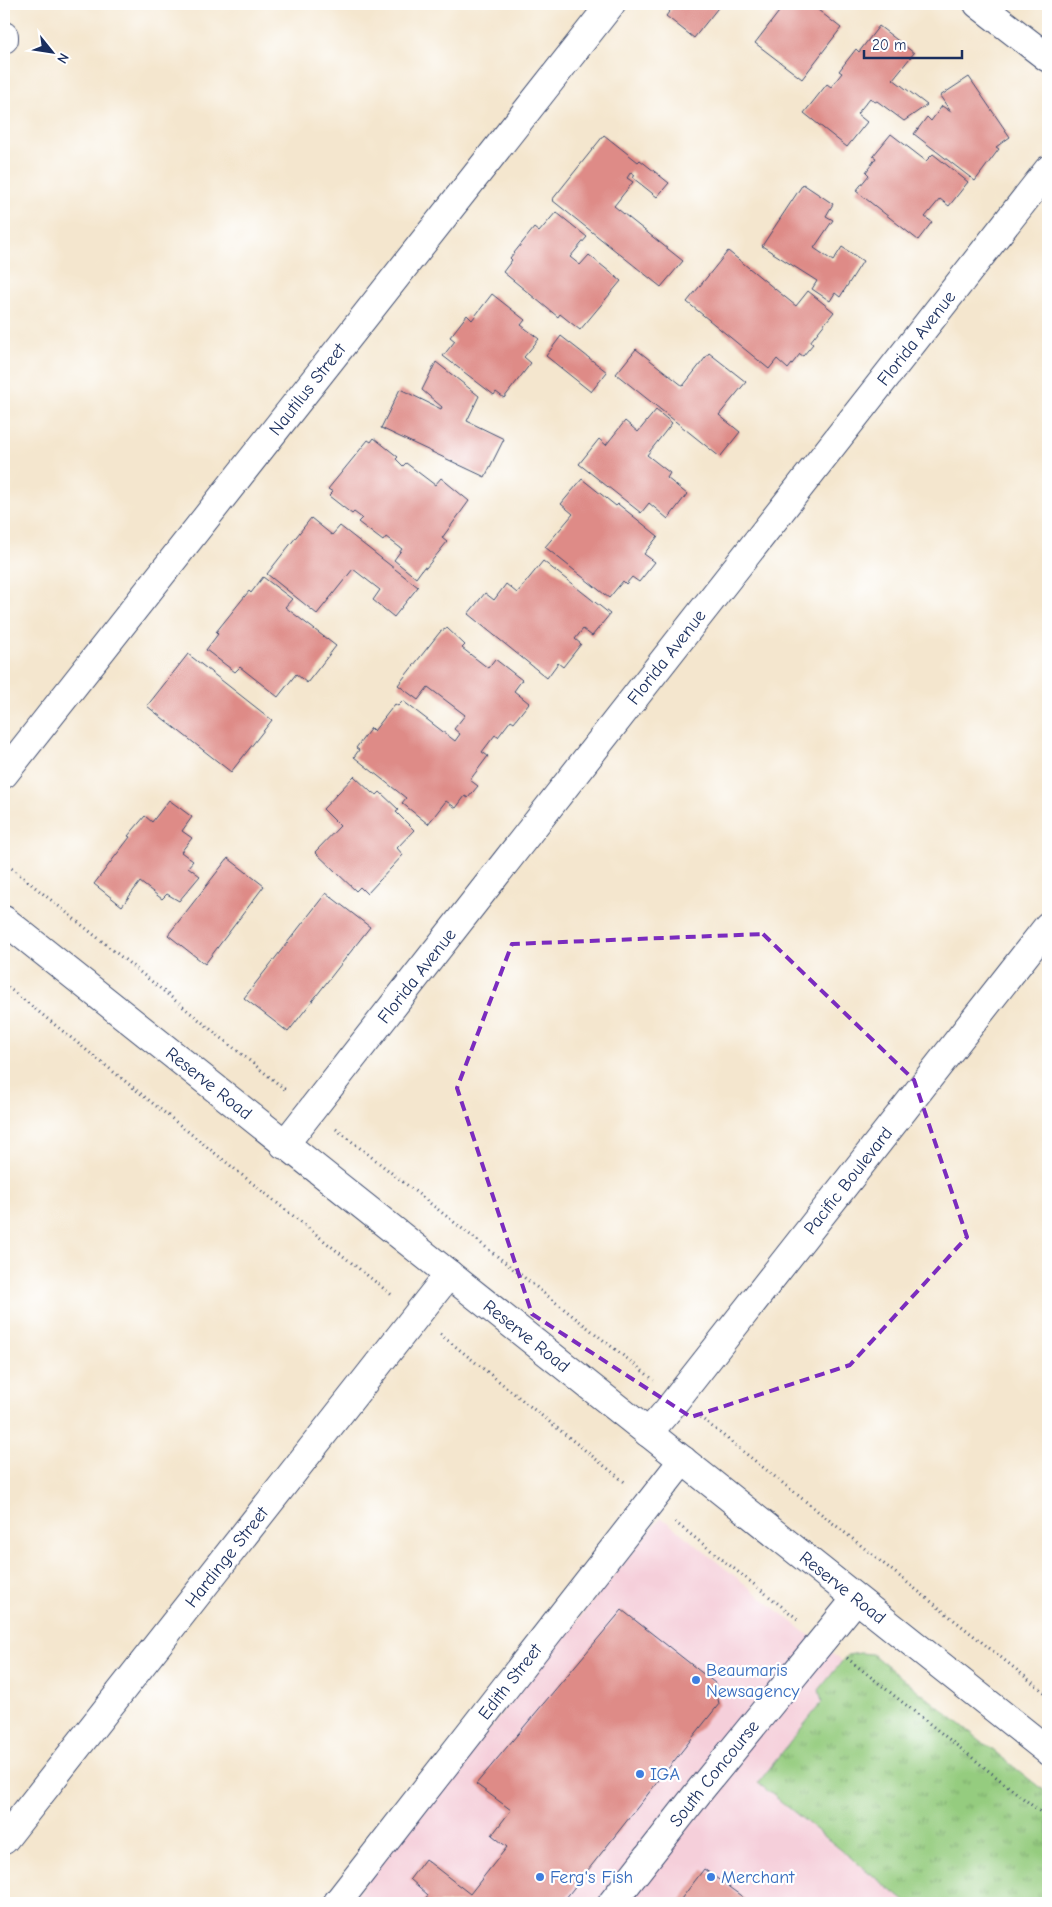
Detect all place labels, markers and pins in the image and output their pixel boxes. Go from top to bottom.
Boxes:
place label: Beaumaris Newsagency [706,1660,801,1702]
marker: Beaumaris Newsagency [690,1674,702,1686]
place label: IGA [650,1764,680,1785]
marker: IGA [634,1768,646,1780]
place label: Ferg's Fish [550,1867,633,1888]
place label: Merchant [721,1867,795,1888]
marker: Ferg's Fish [534,1871,546,1883]
marker: Merchant [705,1871,717,1883]

